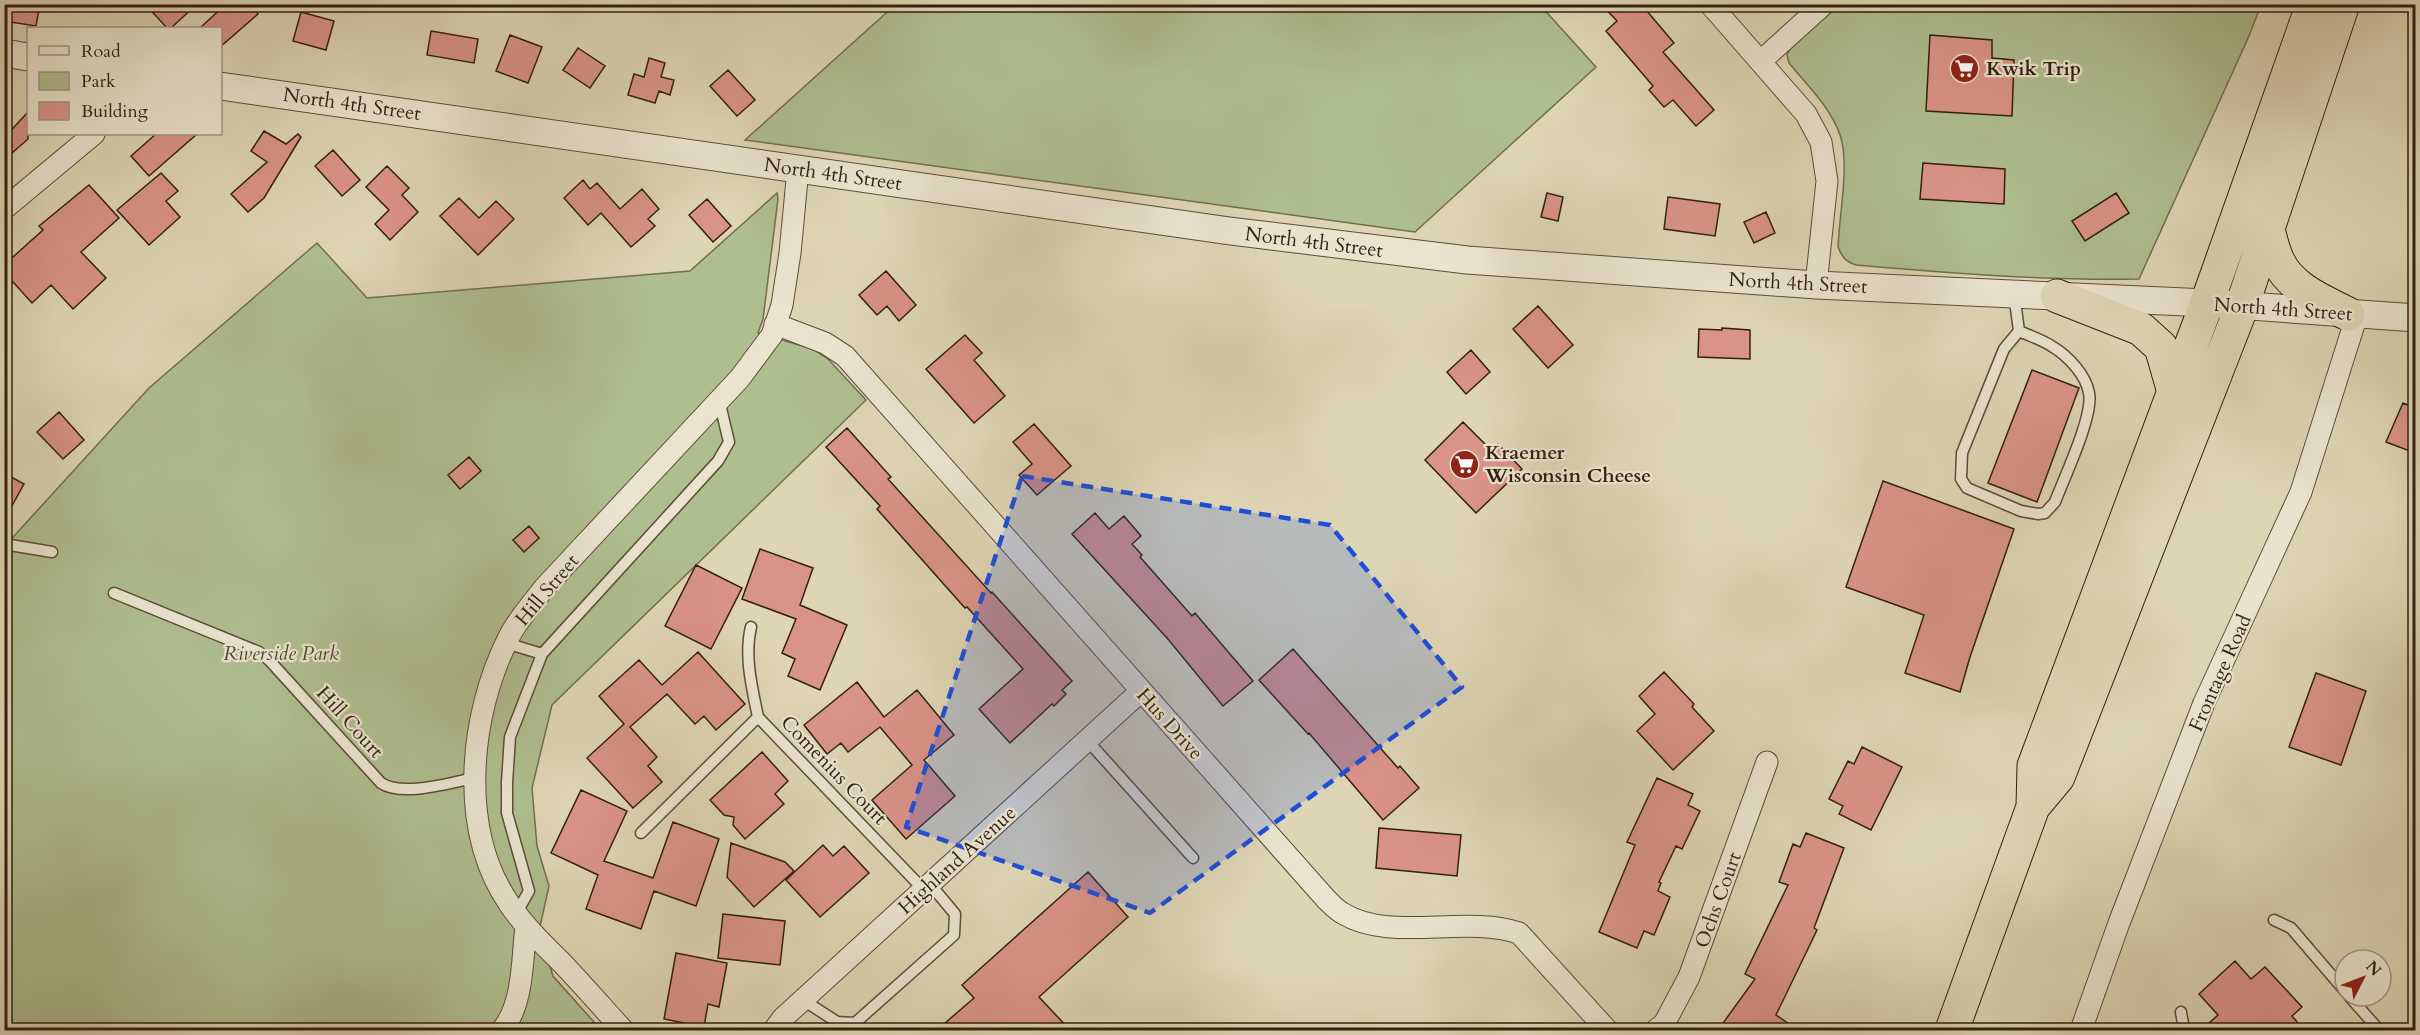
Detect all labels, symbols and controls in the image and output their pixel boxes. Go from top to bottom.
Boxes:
legend [27,27,222,135]
text: Road [81,39,121,64]
supermarket icon: Kwik Trip [1949,52,1981,84]
place label: Kwik Trip [1986,55,2081,82]
text: Park [81,69,116,94]
street label: North 4th Street [281,81,423,127]
text: Building [81,99,149,124]
street label: North 4th Street [762,151,904,197]
street label: North 4th Street [1243,220,1385,264]
street label: North 4th Street [1728,266,1869,300]
street label: North 4th Street [2213,291,2354,327]
place label: Kraemer Wisconsin Cheese [1484,439,1651,489]
supermarket icon: Kraemer Wisconsin Cheese [1448,448,1480,480]
street label: Hill Street [509,548,585,632]
street label: Frontage Road [2182,610,2258,736]
park label: Riverside Park [223,640,339,667]
street label: Hill Court [310,680,390,764]
street label: Hus Drive [1130,682,1210,766]
street label: Comenius Court [775,709,894,831]
street label: Highland Avenue [892,800,1022,920]
street label: Ochs Court [1688,848,1748,952]
north arrow [2333,948,2393,1008]
text: N [2361,956,2386,981]

